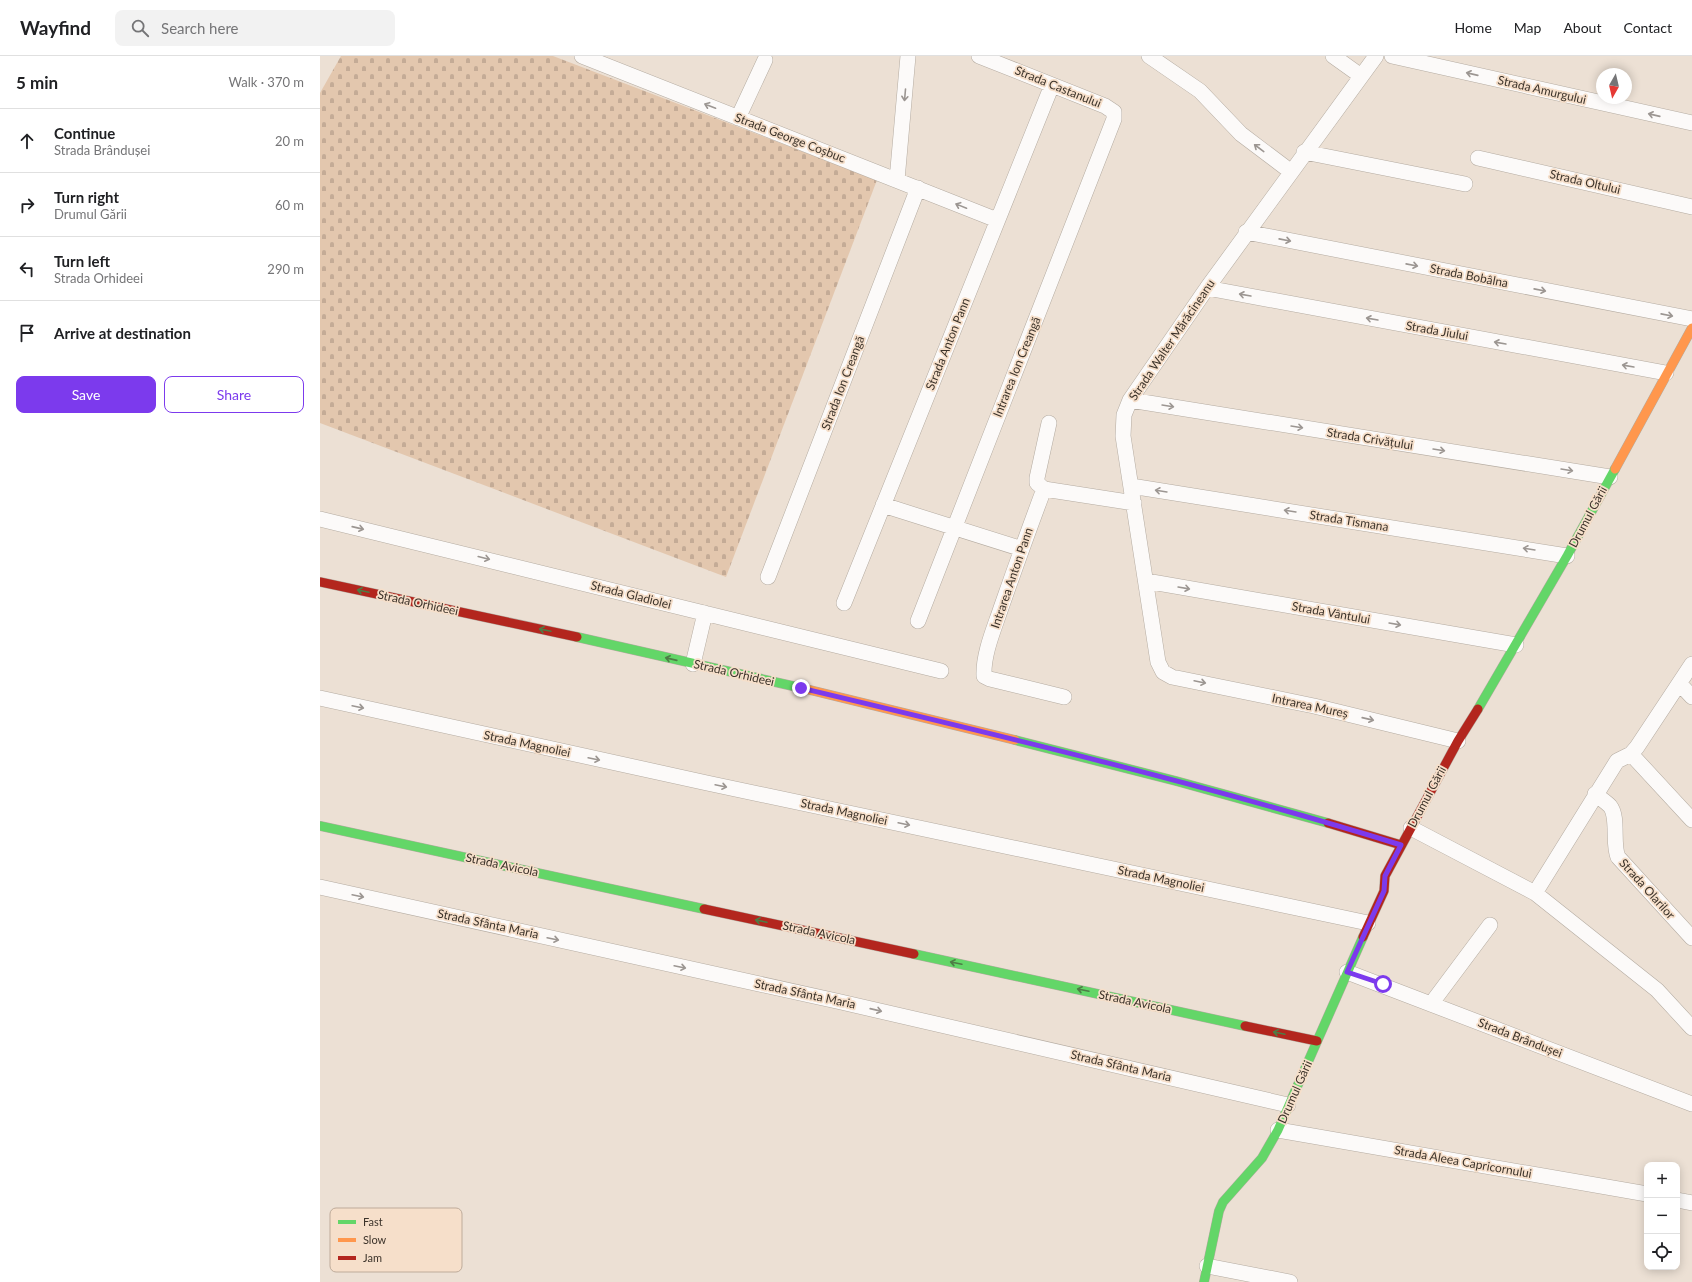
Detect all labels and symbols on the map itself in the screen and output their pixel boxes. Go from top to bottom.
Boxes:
street label: Strada Castanului [1013,62,1104,111]
north arrow [1596,68,1632,104]
one-way arrow [1466,70,1479,78]
street label: Strada Amurgului [1496,72,1588,107]
one-way arrow [901,88,908,101]
one-way arrow [704,102,716,110]
street label: Strada George Coșbuc [733,110,848,166]
one-way arrow [1648,110,1661,118]
one-way arrow [1254,144,1265,152]
street label: Strada Oltului [1548,166,1622,197]
one-way arrow [956,201,968,209]
one-way arrow [1278,236,1291,244]
one-way arrow [1405,261,1418,269]
street label: Strada Bobâlna [1429,261,1509,290]
street label: Strada Walter Mărăcineanu [1125,276,1218,403]
one-way arrow [1533,286,1546,294]
one-way arrow [1239,291,1252,299]
street label: Strada Anton Pann [922,296,973,392]
one-way arrow [1661,311,1674,319]
street label: Intrarea Ion Creangă [990,314,1044,419]
one-way arrow [1366,315,1379,323]
street label: Strada Jiului [1405,318,1470,343]
street label: Strada Ion Creangă [818,334,867,432]
one-way arrow [1494,338,1507,346]
one-way arrow [1622,362,1635,370]
one-way arrow [1161,402,1174,410]
one-way arrow [1290,423,1303,431]
street label: Strada Crivățului [1326,424,1414,453]
one-way arrow [1432,446,1445,454]
one-way arrow [1560,466,1573,474]
street label: Drumul Gării [1565,483,1610,550]
one-way arrow [1155,487,1168,495]
one-way arrow [1284,507,1297,515]
street label: Strada Tismana [1308,507,1390,534]
one-way arrow [351,525,364,533]
street label: Intrarea Anton Pann [987,526,1036,630]
one-way arrow [1523,545,1536,553]
one-way arrow [478,555,491,563]
street label: Strada Gladiolei [589,577,673,612]
one-way arrow [1177,584,1190,592]
one-way arrow [357,587,370,595]
street label: Strada Orhideei [376,587,460,618]
street label: Strada Vântului [1291,598,1372,627]
one-way arrow [1388,620,1401,628]
one-way arrow [539,626,552,634]
one-way arrow [665,655,678,662]
street label: Strada Orhideei [692,656,776,689]
route end [792,679,810,697]
one-way arrow [1193,679,1206,687]
street label: Intrarea Mureș [1271,690,1349,721]
one-way arrow [351,703,364,711]
one-way arrow [1361,715,1374,723]
street label: Strada Magnoliei [482,727,572,760]
one-way arrow [588,755,601,763]
street label: Drumul Gării [1404,763,1449,830]
one-way arrow [715,783,728,791]
street label: Strada Magnoliei [799,795,889,828]
one-way arrow [897,821,910,829]
street label: Strada Avicola [464,849,540,880]
street label: Strada Olarilor [1616,855,1679,922]
street label: Strada Magnoliei [1116,862,1206,895]
one-way arrow [351,892,364,900]
street label: Strada Sfânta Maria [436,905,540,942]
one-way arrow [755,916,768,924]
street label: Strada Avicola [781,917,857,948]
one-way arrow [547,935,560,943]
one-way arrow [950,958,963,966]
one-way arrow [674,963,687,971]
street label: Strada Sfânta Maria [753,975,857,1012]
route start [1374,975,1392,993]
one-way arrow [1077,986,1090,994]
street label: Strada Avicola [1097,986,1173,1017]
one-way arrow [869,1006,882,1014]
street label: Strada Brândușei [1476,1015,1564,1061]
one-way arrow [1273,1028,1286,1036]
street label: Strada Sfânta Maria [1069,1047,1173,1084]
street label: Drumul Gării [1274,1058,1315,1126]
street label: Strada Aleea Capricornului [1393,1142,1533,1181]
legend [330,1208,462,1272]
text: Fast [363,1215,383,1228]
text: Slow [363,1233,387,1246]
text: Jam [363,1251,382,1264]

